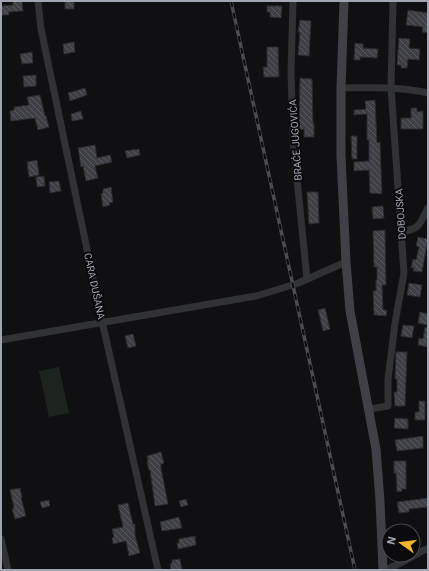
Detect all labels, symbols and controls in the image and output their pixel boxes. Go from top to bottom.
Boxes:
street label: BRAĆE JUGOVIĆA [285,99,304,181]
street label: DOBOJSKA [393,188,408,240]
street label: CARA DUŠANA [82,252,108,321]
north arrow [381,523,421,563]
text: N [385,535,399,546]

